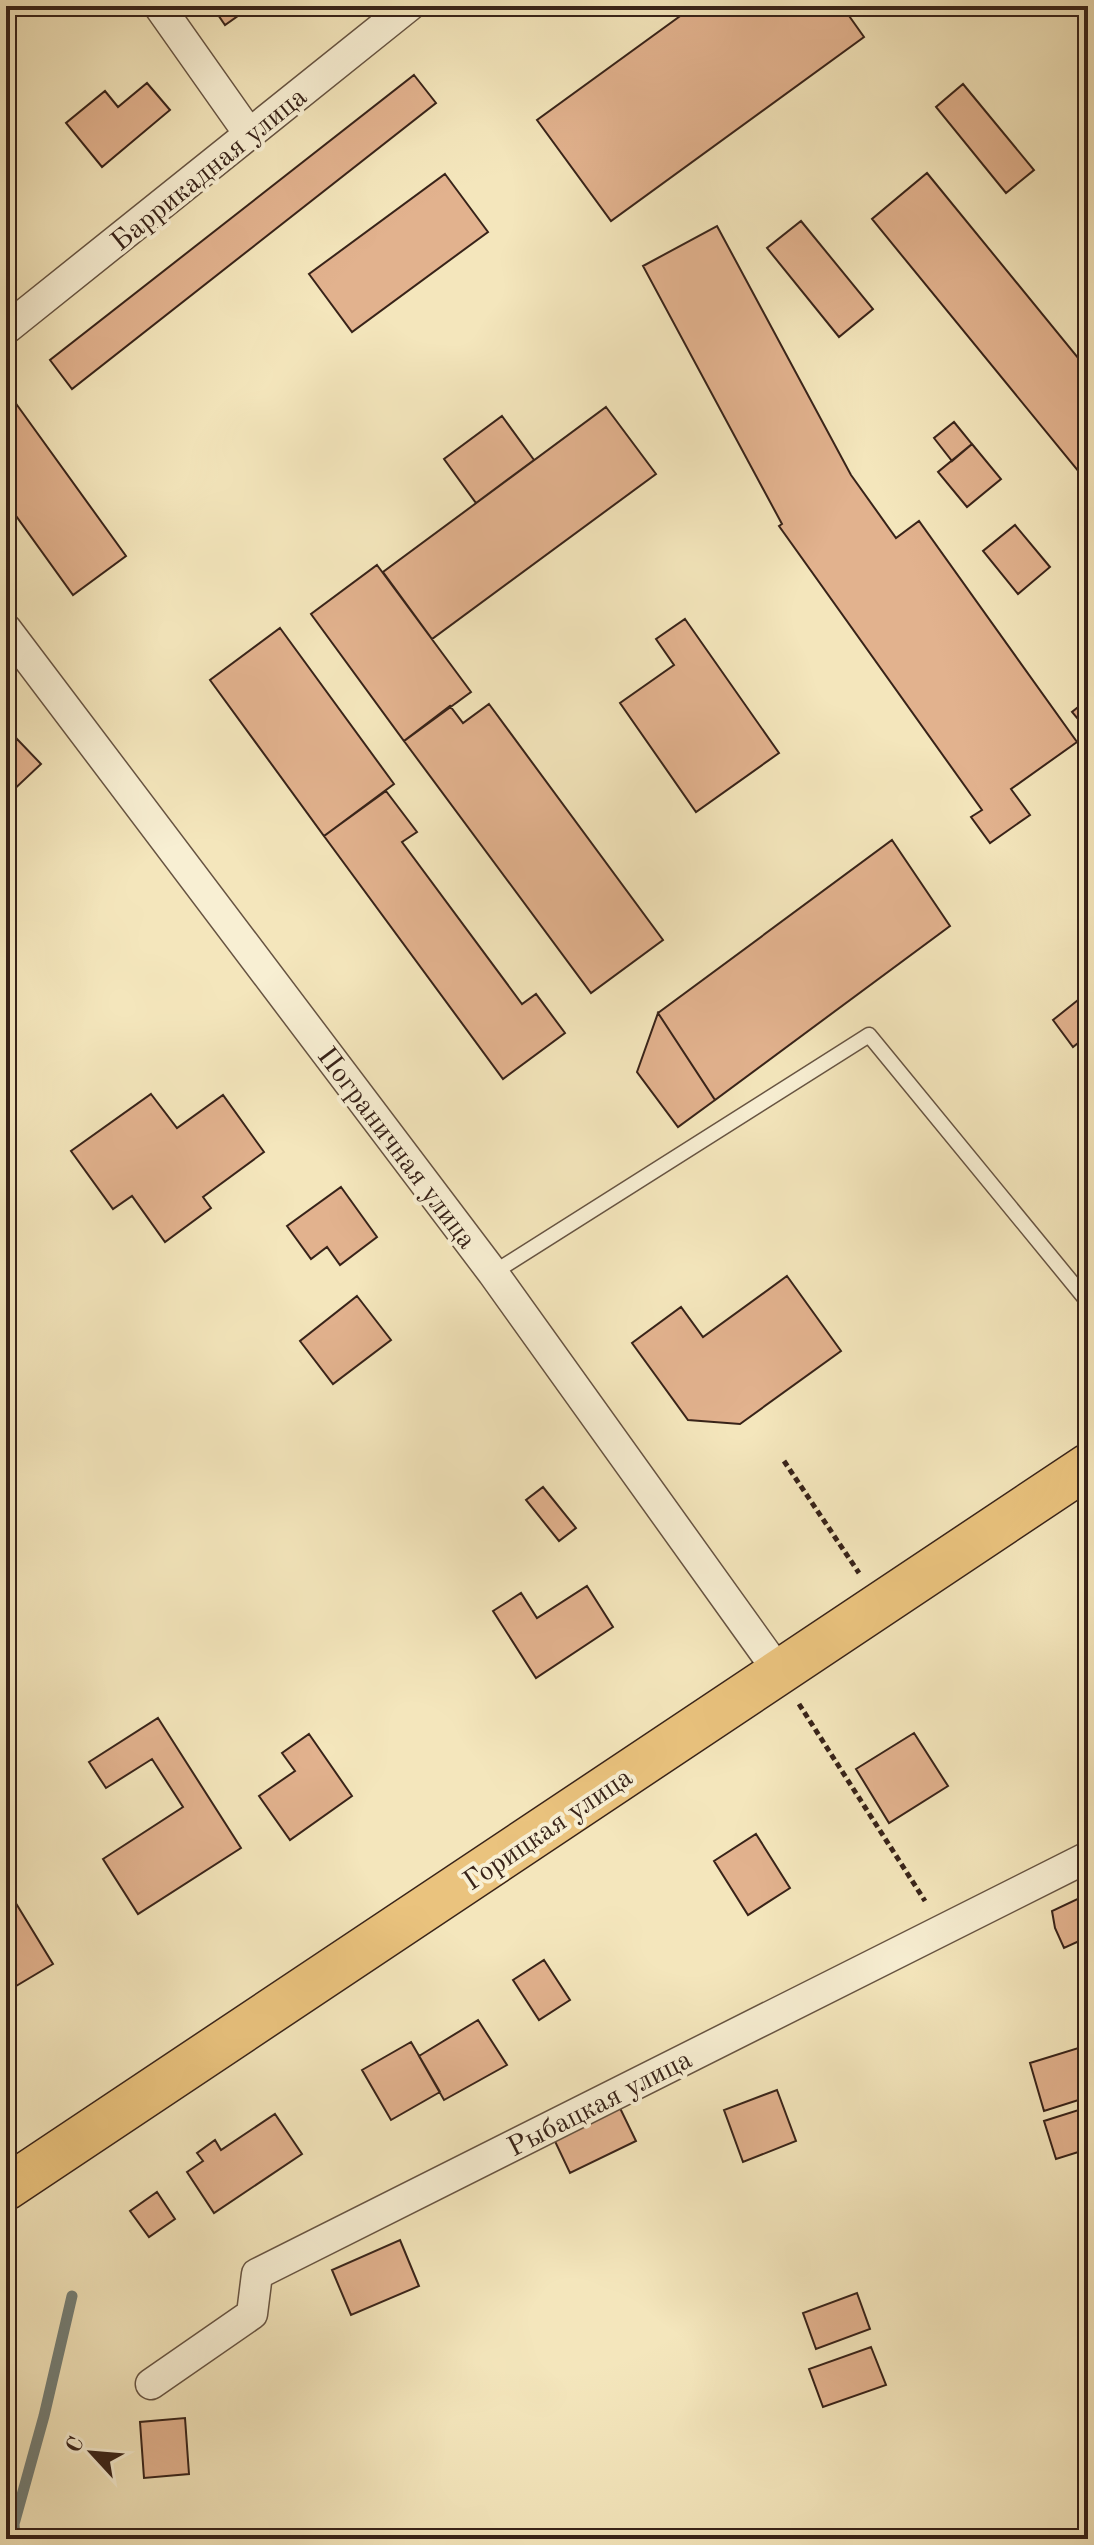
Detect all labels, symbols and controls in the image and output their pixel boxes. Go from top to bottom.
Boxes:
street label: Баррикадная улица [107,83,313,258]
street label: Пограничная улица [311,1043,480,1255]
street label: Горицкая улица [459,1764,638,1897]
street label: Рыбацкая улица [504,2046,697,2163]
north arrow [52,2413,132,2493]
text: С [63,2434,89,2456]

